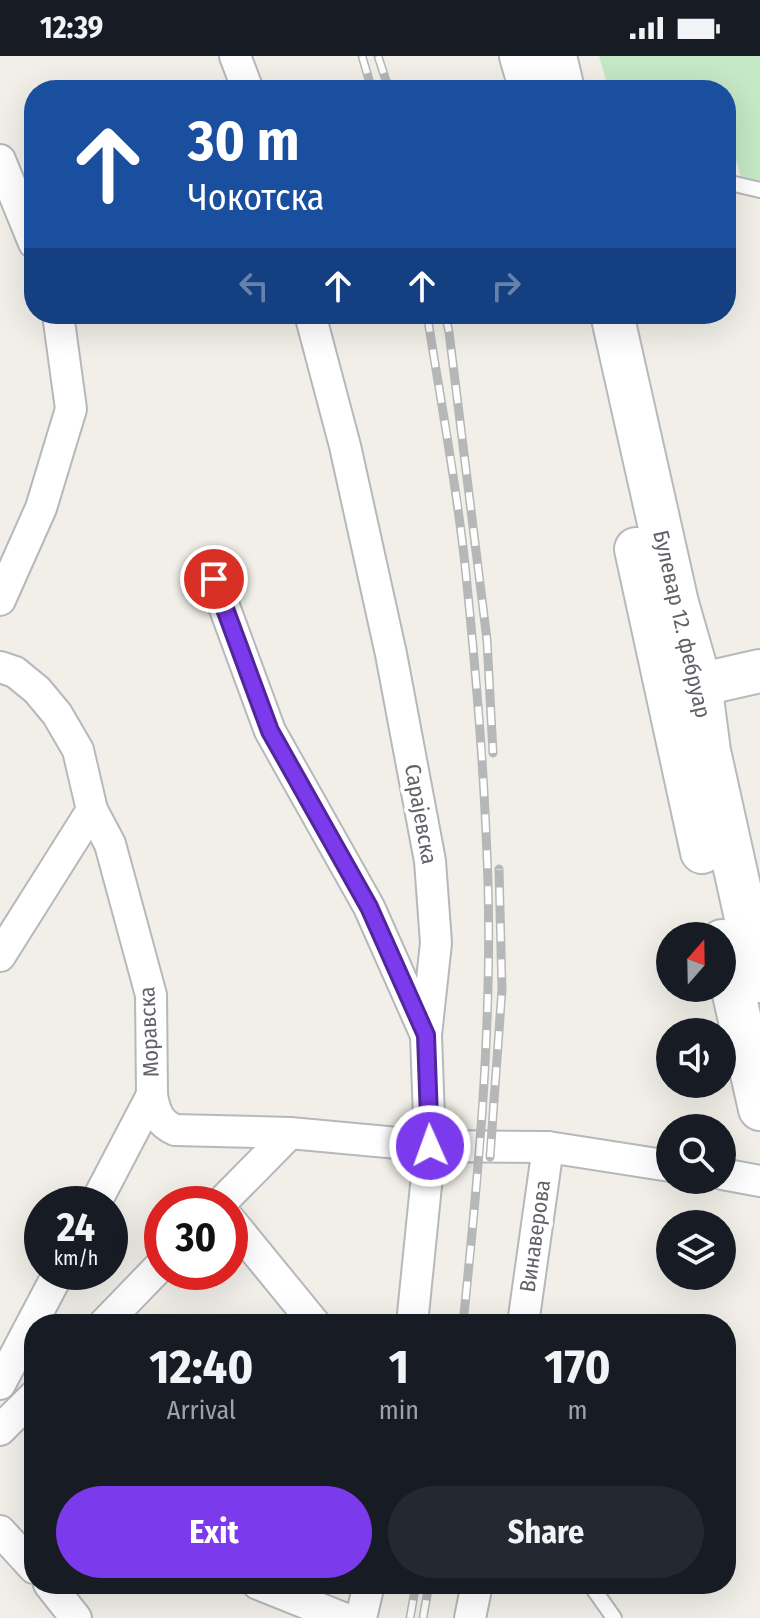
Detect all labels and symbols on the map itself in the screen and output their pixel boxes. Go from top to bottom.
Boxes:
street label: Булевар 12. фебруар [647,527,717,721]
pin [180,545,248,613]
street label: Сарајевска [399,762,443,866]
north arrow [656,922,736,1002]
street label: Моравска [133,986,165,1078]
position arrow [388,1104,472,1188]
street label: Винаверова [514,1178,556,1294]
speed limit sign: 30 [144,1186,248,1290]

